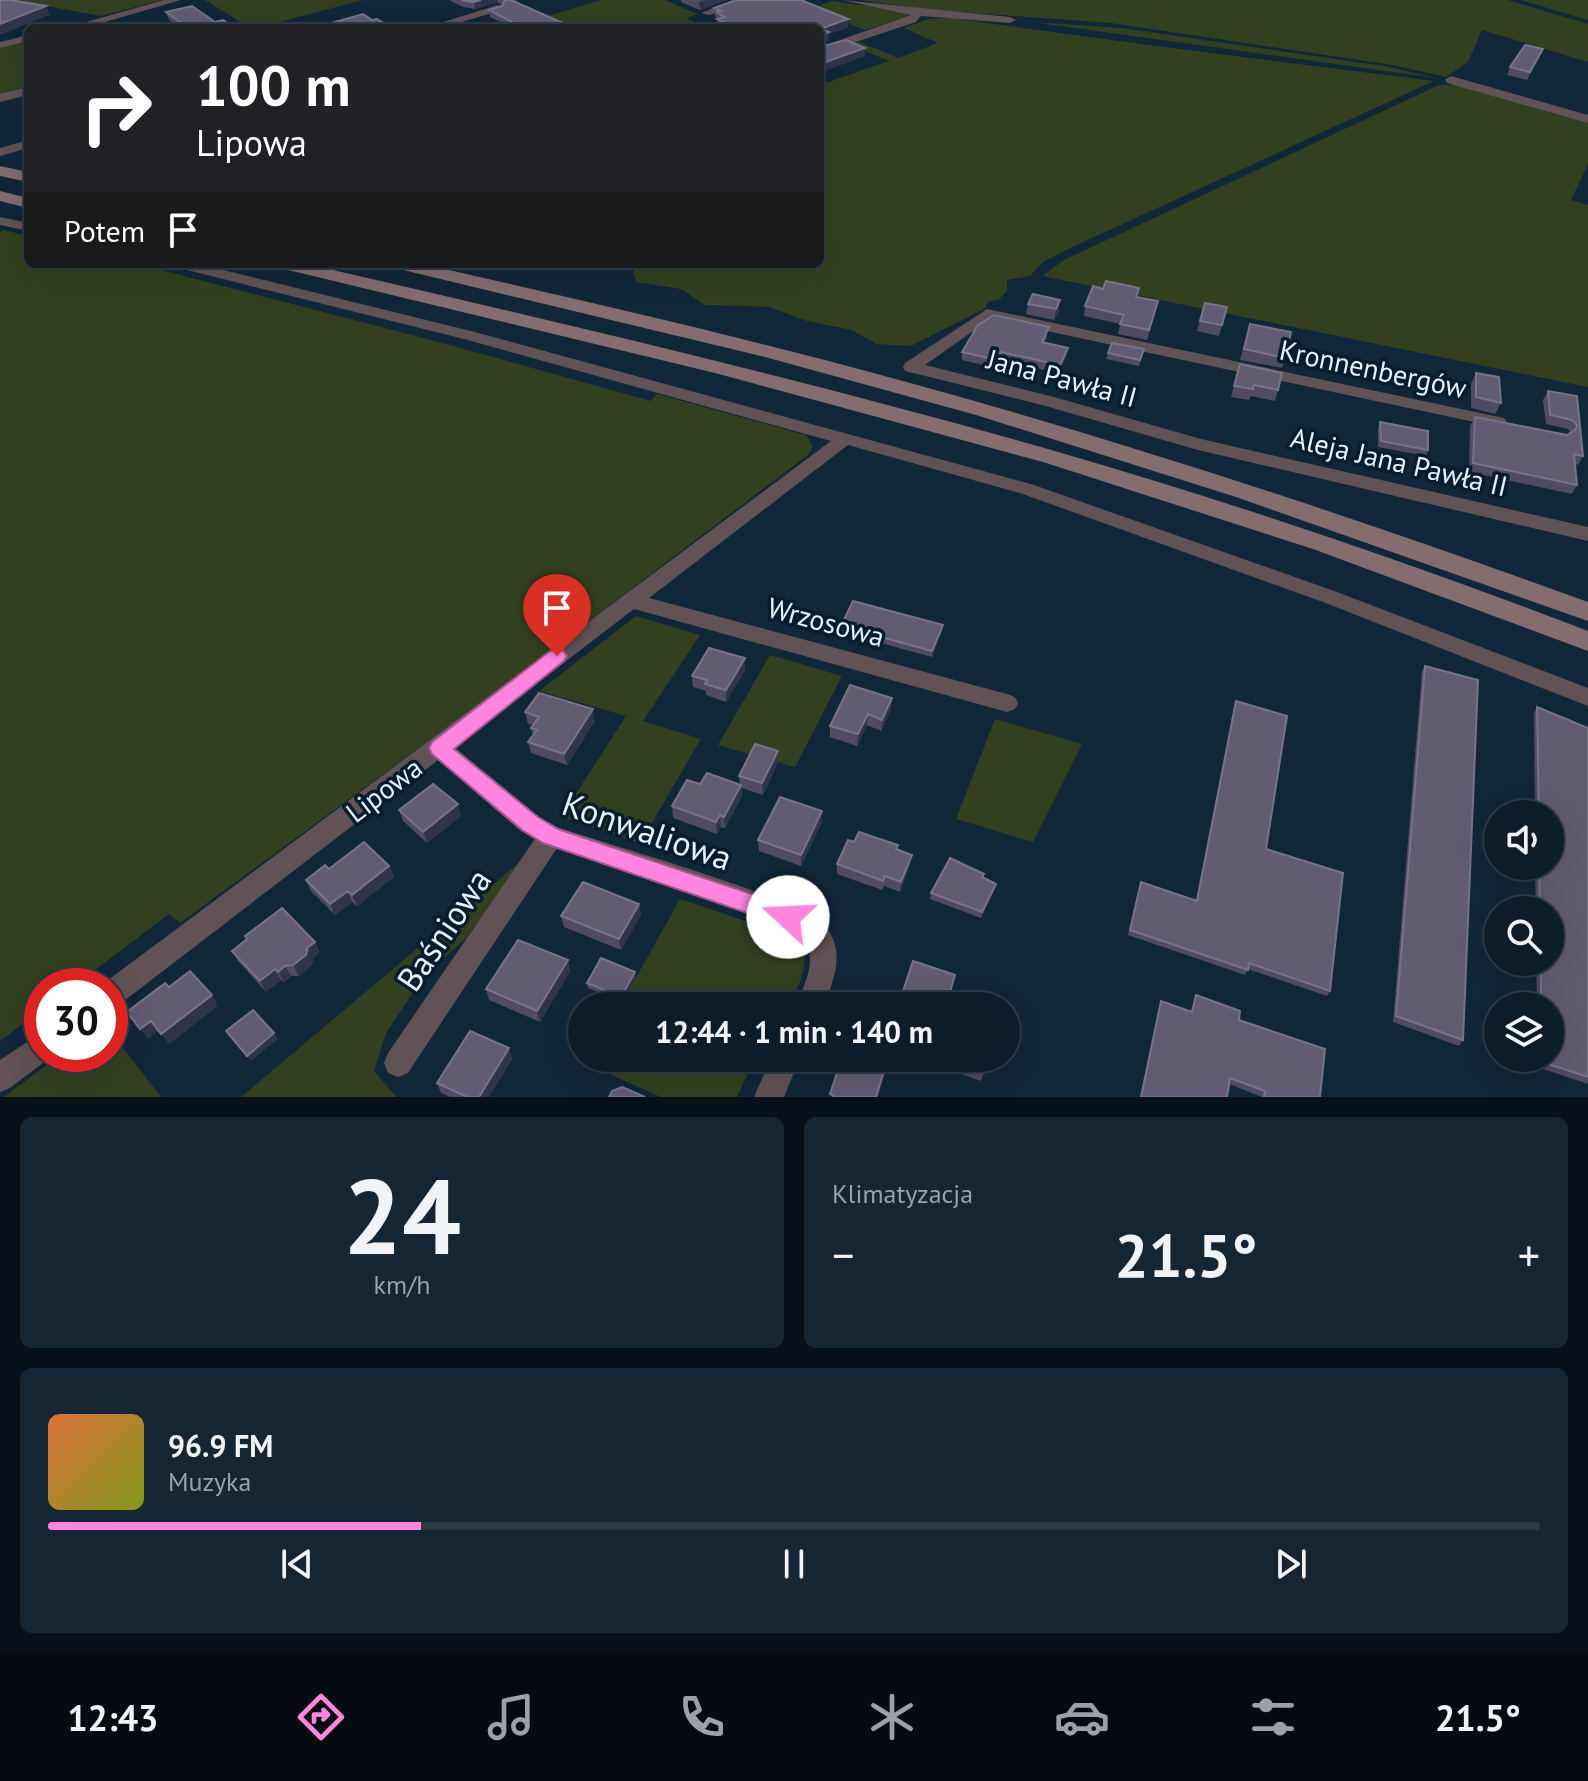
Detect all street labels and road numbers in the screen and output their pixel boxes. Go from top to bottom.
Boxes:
street label: Kronnenbergów [1276,331,1470,406]
street label: Jana Pawła II [982,339,1141,415]
street label: Aleja Jana Pawła II [1287,419,1511,504]
street label: Wrzosowa [764,588,889,655]
street label: Lipowa [338,749,429,830]
street label: Konwaliowa [557,781,738,880]
street label: Baśniowa [386,860,500,999]

